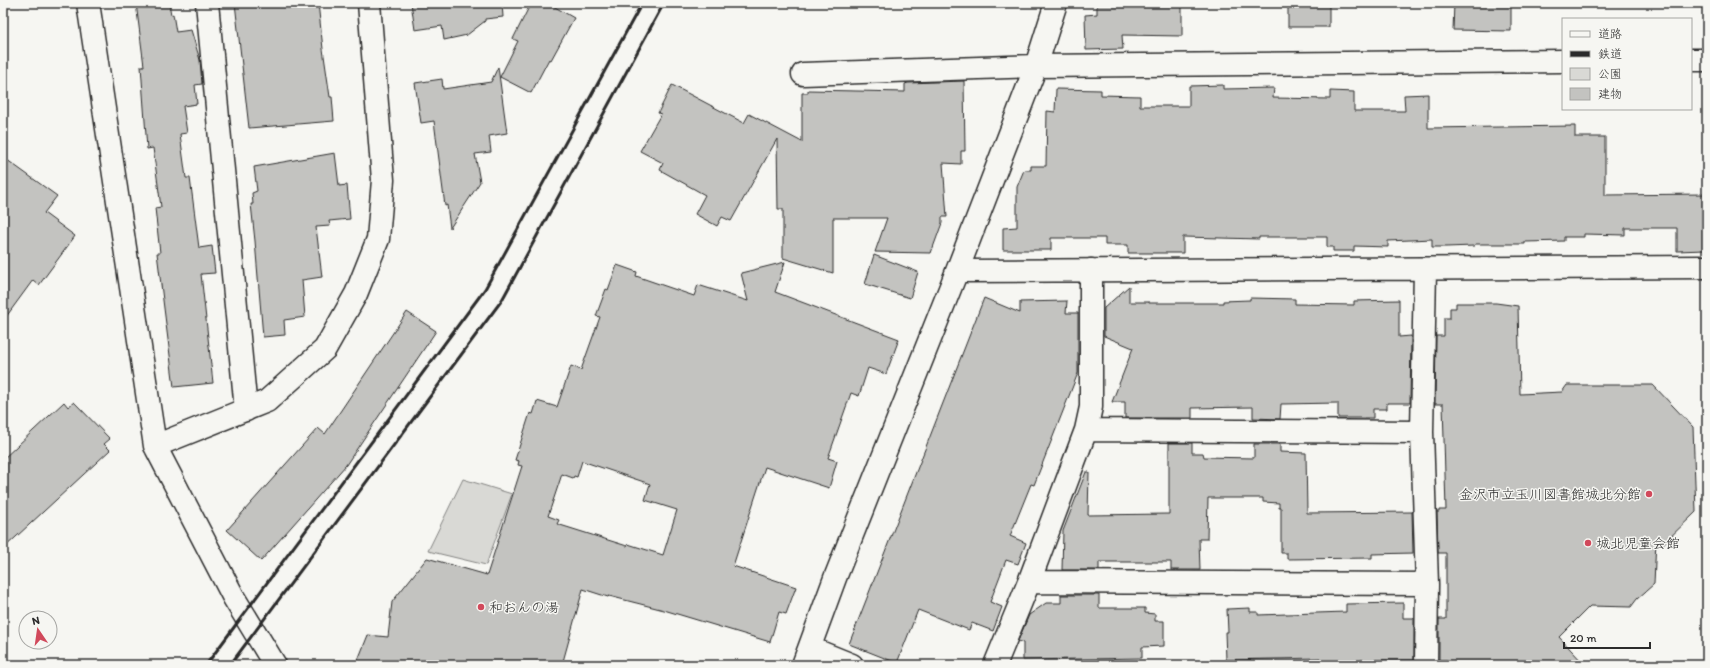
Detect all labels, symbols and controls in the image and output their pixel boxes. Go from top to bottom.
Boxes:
legend [1562,18,1692,110]
text: 道路 [1598,27,1622,41]
text: 鉄道 [1598,47,1622,61]
text: 公園 [1598,67,1622,81]
text: 建物 [1598,87,1622,101]
place label: 金沢市立玉川図書館城北分館 [1459,486,1641,503]
marker: 金沢市立玉川図書館城北分館 [1644,489,1654,499]
place label: 城北児童会館 [1596,535,1680,552]
marker: 城北児童会館 [1583,538,1593,548]
place label: 和おんの湯 [489,599,559,616]
marker: 和おんの湯 [476,602,486,612]
north arrow [18,610,58,650]
text: N [31,614,41,628]
scale bar [1564,624,1650,650]
text: 20 m [1570,631,1597,645]

